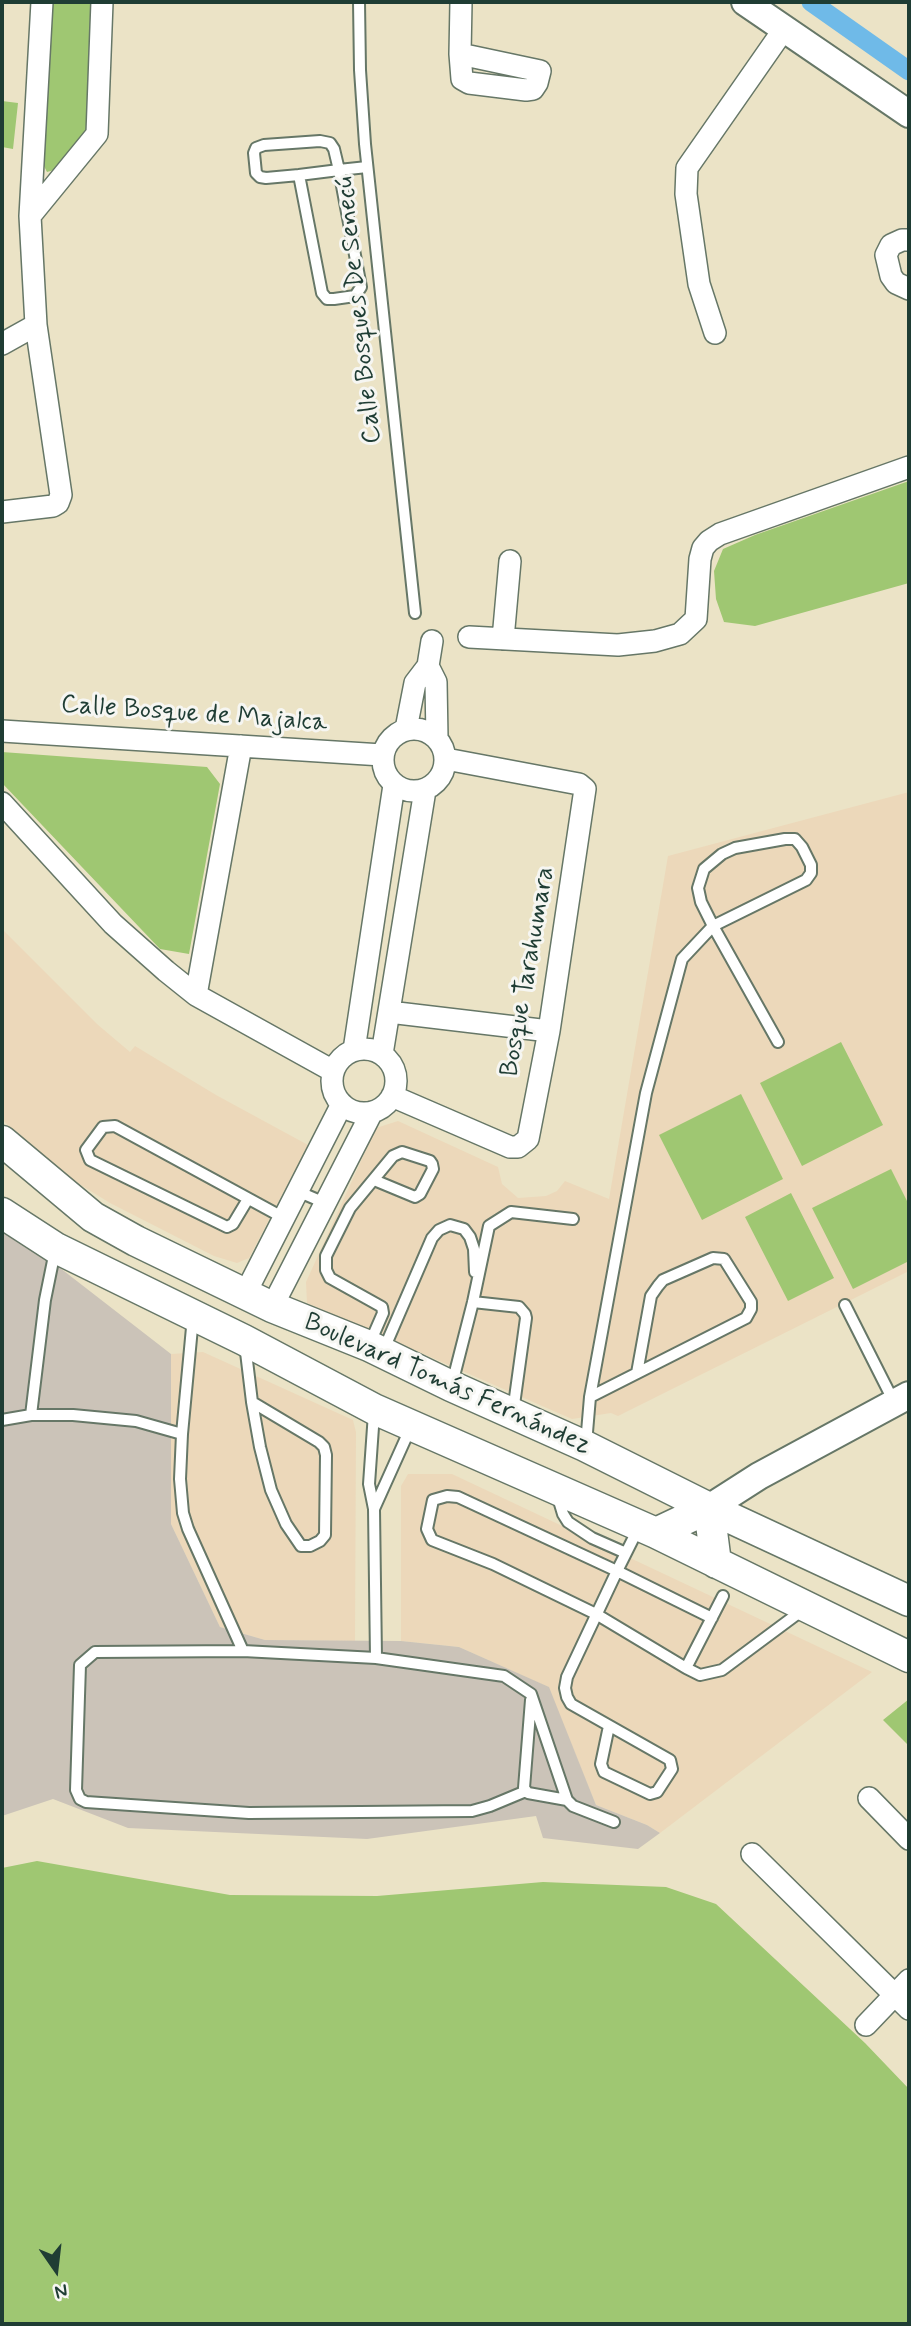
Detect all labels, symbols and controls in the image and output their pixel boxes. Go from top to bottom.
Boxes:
street label: Calle Bosques De Senecú [330,175,390,445]
street label: Calle Bosque de Majalca [60,690,328,740]
street label: Bosque Tarahumara [495,865,563,1079]
street label: Boulevard Tomás Fernández [299,1308,595,1462]
north arrow [21,2235,91,2305]
text: N [52,2277,70,2305]

